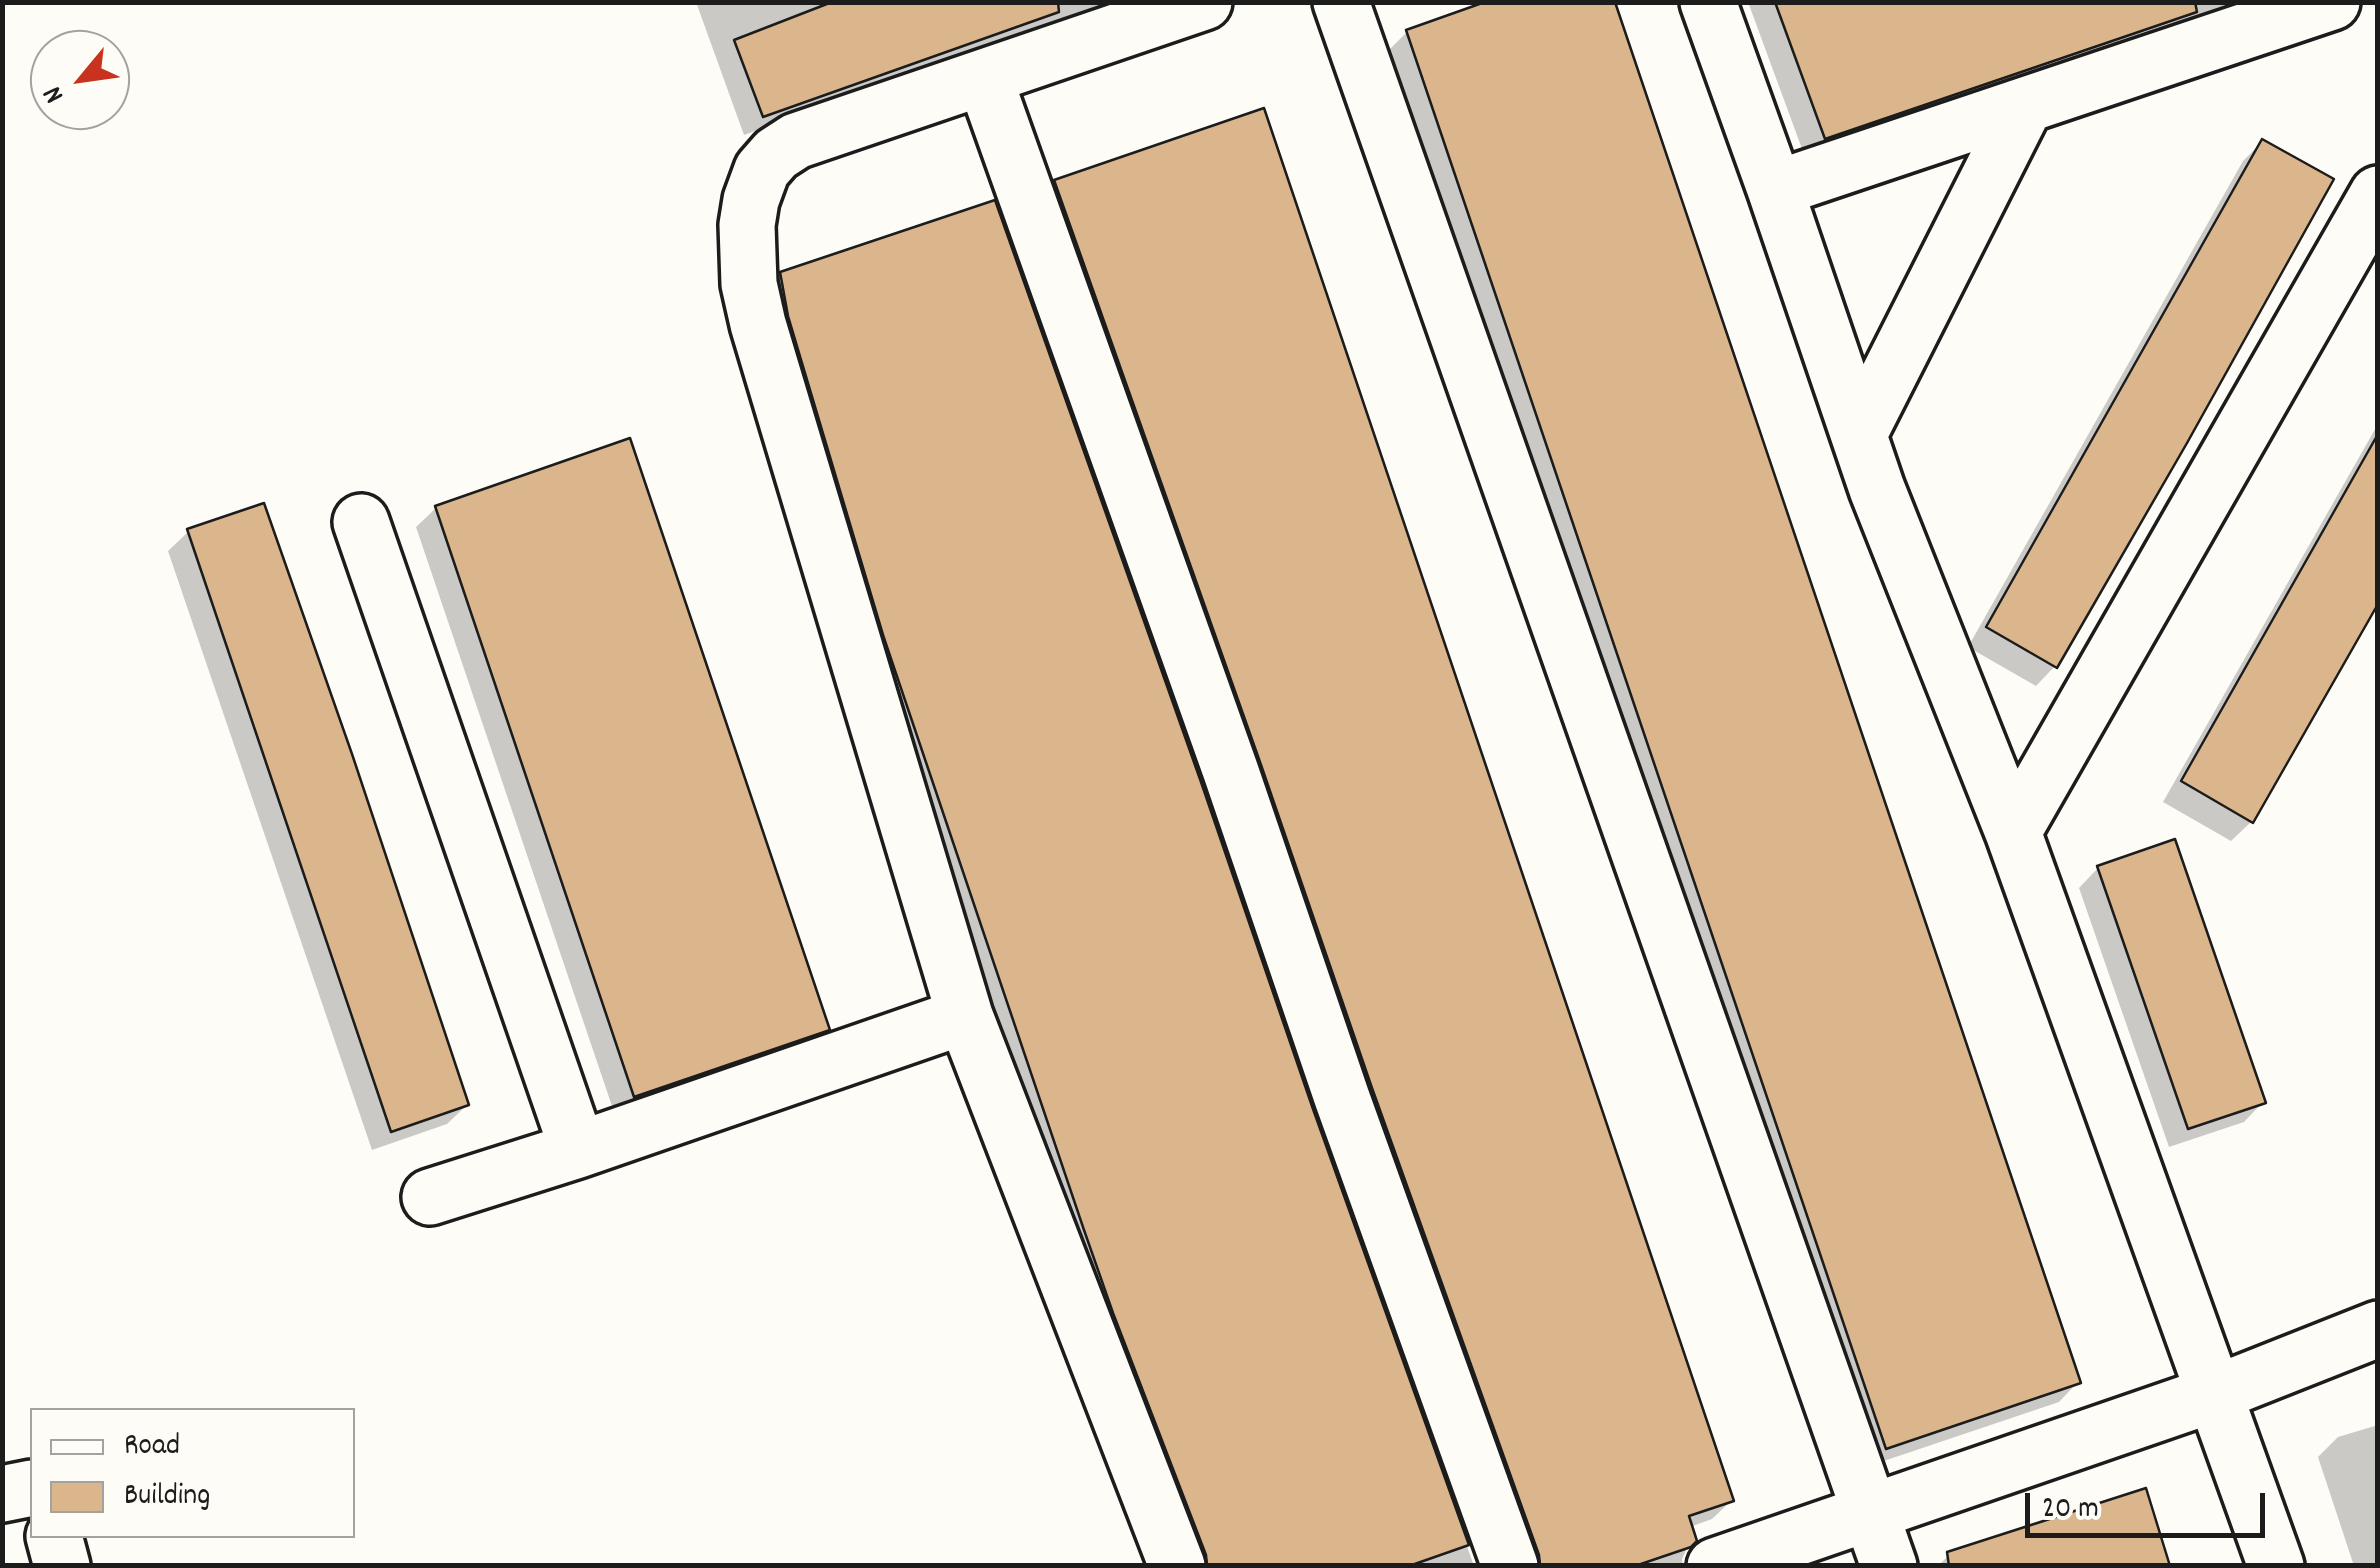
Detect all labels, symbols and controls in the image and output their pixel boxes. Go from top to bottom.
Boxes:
north arrow [30,30,130,130]
text: N [35,78,76,109]
legend [30,1408,355,1538]
text: Road [124,1426,180,1469]
scale bar [2030,1473,2270,1535]
text: Building [124,1476,210,1519]
text: 20 m [2042,1489,2099,1532]

